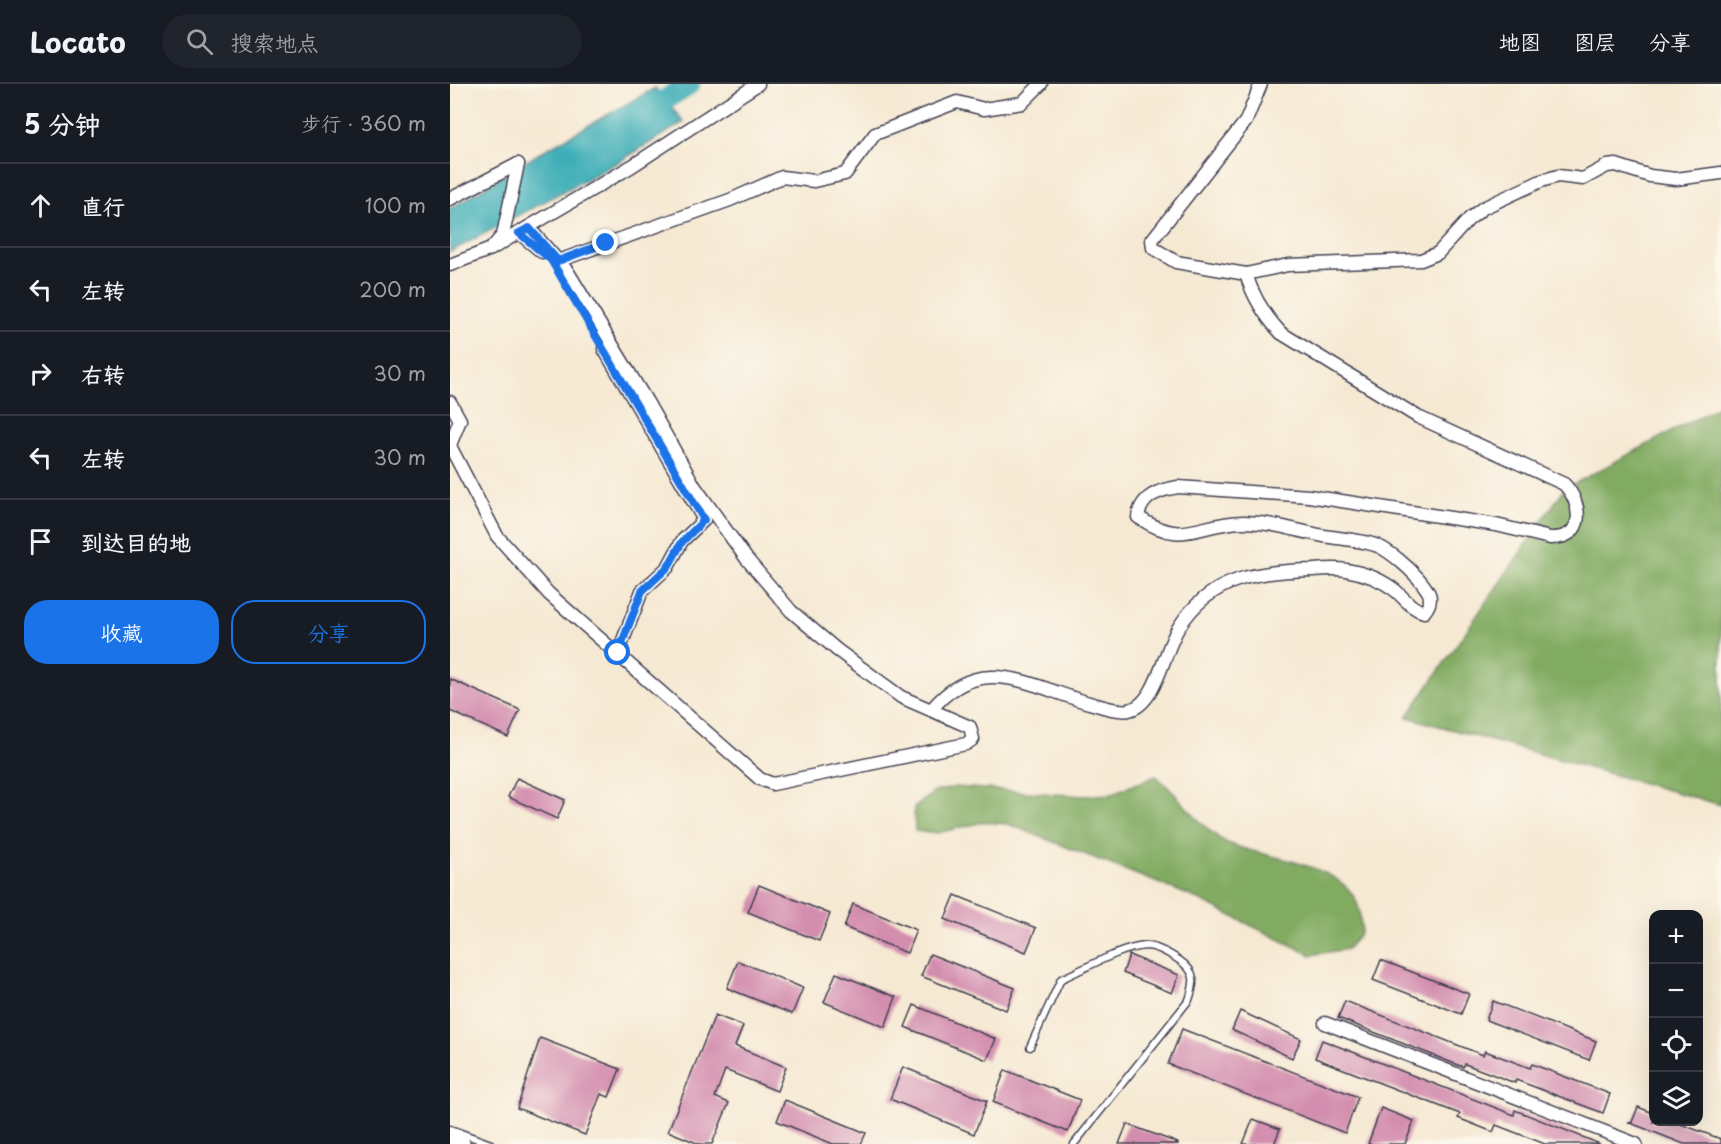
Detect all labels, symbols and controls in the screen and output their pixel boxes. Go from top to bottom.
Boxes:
search box [162,14,582,68]
text: Locato [30,20,126,63]
icon: search [183,25,216,58]
text: 搜索地点 [231,25,319,58]
text: 地图 [1499,25,1541,57]
text: 图层 [1574,25,1616,57]
text: 分享 [1649,25,1691,57]
text: 5 分钟 [24,104,100,143]
text: 步行 · 360 m [301,108,426,138]
icon: ahead [24,189,57,222]
text: 直行 [81,189,125,222]
text: 100 m [365,190,426,220]
route end [592,229,618,255]
icon: left [24,273,57,306]
text: 左转 [81,273,125,306]
text: 200 m [359,274,426,304]
icon: right [24,357,57,390]
text: 右转 [81,357,125,390]
text: 30 m [373,358,426,388]
icon: left [24,441,57,474]
text: 左转 [81,441,125,474]
text: 30 m [373,442,426,472]
icon: arrive [24,525,57,558]
text: 到达目的地 [81,525,191,558]
button: 收藏 [24,600,219,664]
button: 分享 [231,600,426,664]
route start [604,639,630,665]
map controls [1649,910,1703,1126]
button: + [1649,910,1703,964]
button: − [1649,964,1703,1018]
button: locate [1649,1018,1703,1072]
button: layers [1649,1072,1703,1126]

